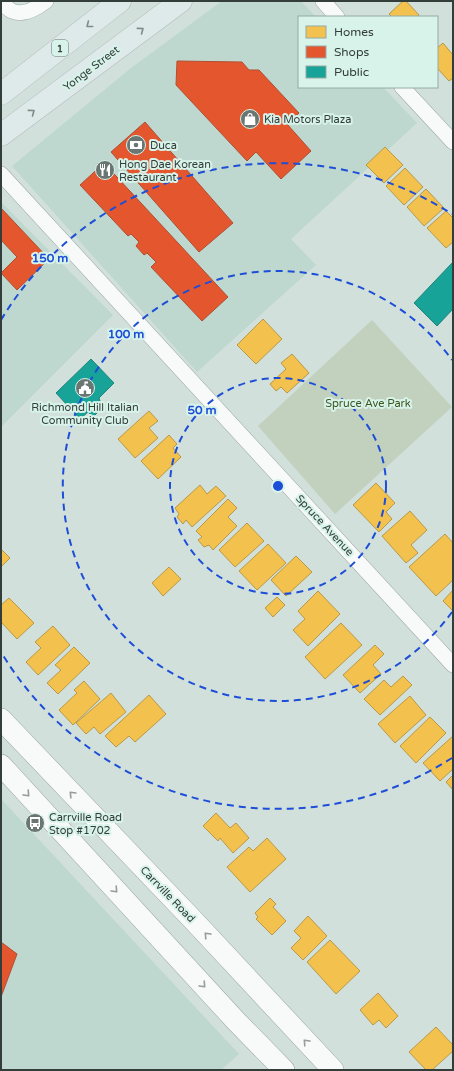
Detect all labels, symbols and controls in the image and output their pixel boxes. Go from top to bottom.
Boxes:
legend [298,16,438,88]
one-way arrow [87,20,94,27]
text: Homes [334,25,374,39]
one-way arrow [137,28,144,35]
road number: 1 [52,40,68,56]
street label: Yonge Street [61,43,122,94]
text: Shops [334,45,369,59]
text: Public [334,65,369,79]
shop icon: Kia Motors Plaza [239,108,261,130]
one-way arrow [28,109,35,116]
place label: Kia Motors Plaza [264,113,351,126]
bank icon: Duca [125,134,147,156]
place label: Duca [150,139,177,152]
place label: Hong Dae Korean Restaurant [119,158,211,184]
restaurant icon: Hong Dae Korean Restaurant [94,159,116,181]
text: 150 m [32,251,68,265]
text: 100 m [108,327,144,341]
public building icon: Richmond Hill Italian Community Club [74,377,96,399]
park label: Spruce Ave Park [325,397,411,410]
place label: Richmond Hill Italian Community Club [31,401,139,427]
text: 50 m [187,403,217,417]
centre of rings [271,479,285,493]
street label: Spruce Avenue [293,492,356,559]
one-way arrow [23,789,30,797]
one-way arrow [69,791,77,799]
place label: Carrville Road Stop #1702 [49,811,122,837]
bus stop icon: Carrville Road Stop #1702 [24,812,46,834]
street label: Carrville Road [138,864,198,925]
one-way arrow [110,885,117,892]
one-way arrow [205,932,212,940]
one-way arrow [198,981,205,988]
one-way arrow [304,1039,311,1046]

